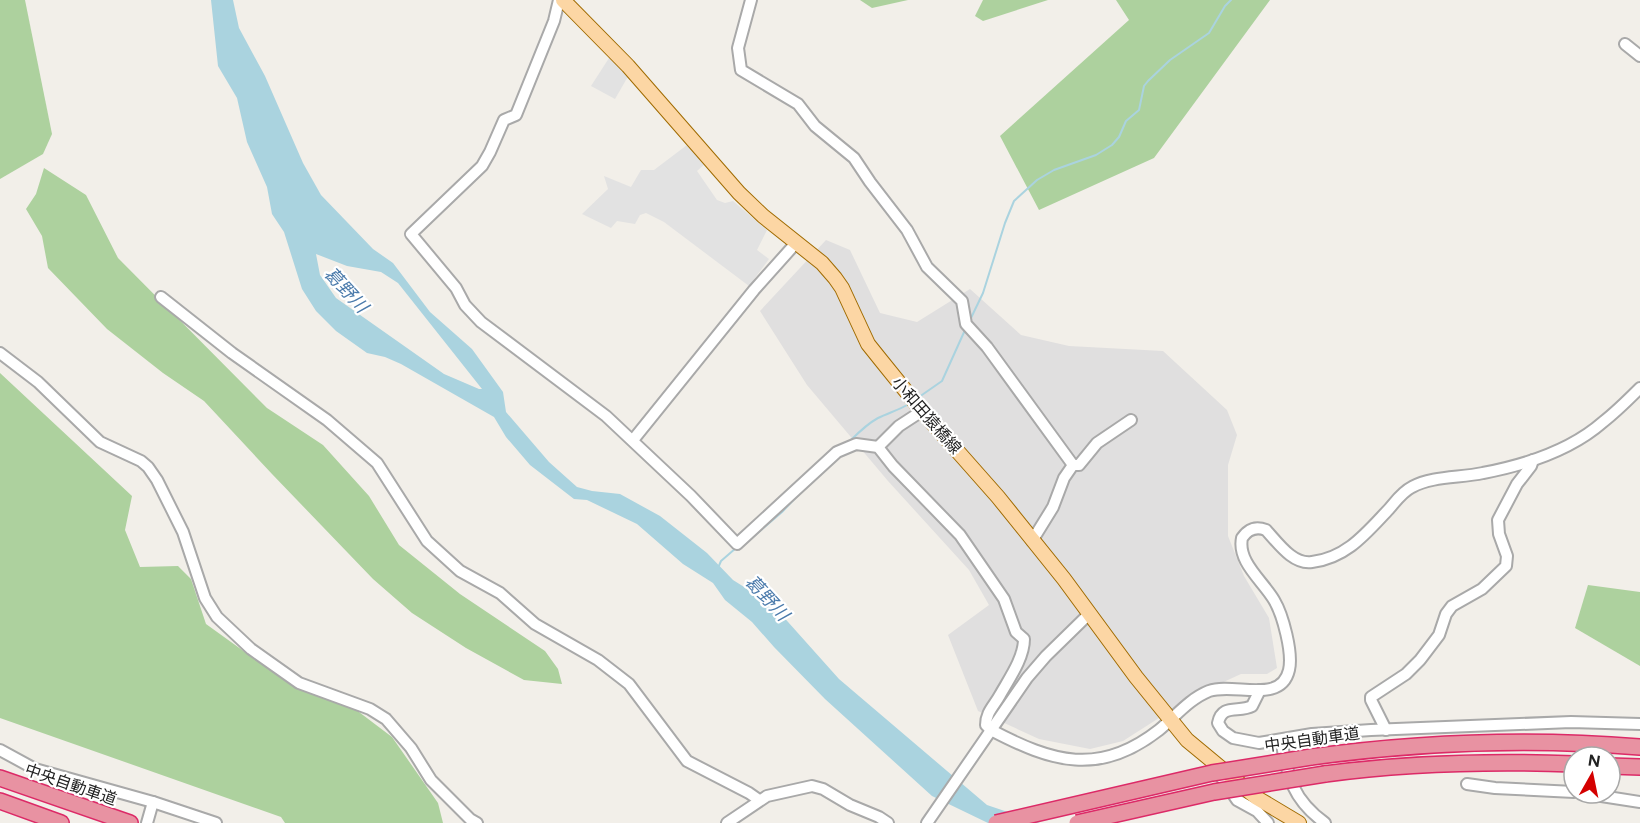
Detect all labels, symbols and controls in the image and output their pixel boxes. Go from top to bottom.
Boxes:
water label: 葛野川 [320,263,374,319]
street label: 小和田猿橋線 [888,373,965,458]
water label: 葛野川 [741,571,795,627]
street label: 中央自動車道 [1263,723,1361,756]
north arrow [1562,745,1622,805]
text: N [1587,750,1602,771]
street label: 中央自動車道 [22,760,119,809]

